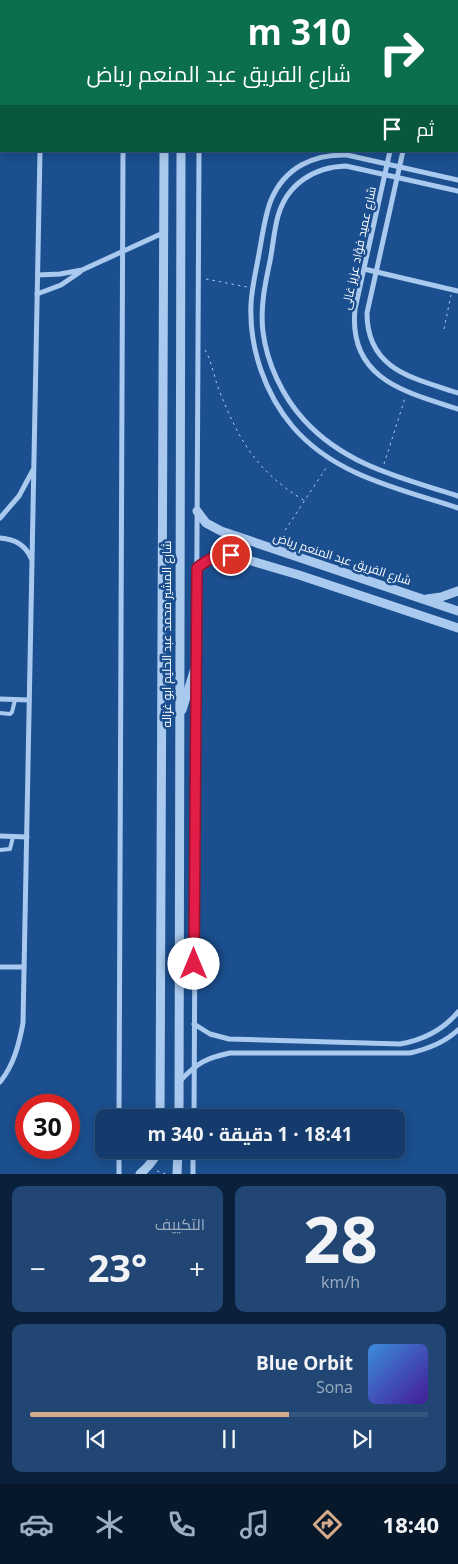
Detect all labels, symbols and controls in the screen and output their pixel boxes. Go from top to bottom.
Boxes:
text: 310 m [247,8,351,55]
icon: right [369,20,434,85]
text: شارع الفريق عبد المنعم رياض [86,58,351,88]
icon: arrive [378,115,406,143]
text: ثم [416,116,434,142]
street label: شارع عميد فؤاد عزيز غالى [337,185,380,311]
street label: شارع الفريق عبد المنعم رياض [271,528,413,589]
pin [210,534,252,576]
street label: شارع المشير محمد عبد الحليم ابو غزاله [158,540,175,727]
icon: arrive [217,541,245,569]
position arrow [167,937,219,989]
speed limit sign: 30 [15,1094,80,1159]
text: 18:41 · 1 دقيقة · 340 m [147,1121,353,1147]
text: 28 [303,1194,378,1282]
text: التكييف [155,1213,205,1235]
text: 23° [88,1241,147,1293]
text: − [30,1249,46,1287]
text: + [189,1249,205,1287]
text: km/h [321,1271,360,1293]
text: Blue Orbit [256,1350,353,1376]
text: Sona [316,1376,353,1398]
icon: previous [82,1425,110,1453]
icon: pause [215,1425,243,1453]
icon: next [348,1425,376,1453]
icon: car [19,1507,54,1542]
icon: climate [92,1507,127,1542]
icon: phone [164,1507,199,1542]
icon: music [237,1507,272,1542]
icon: directions [310,1507,345,1542]
text: 18:40 [383,1509,439,1539]

